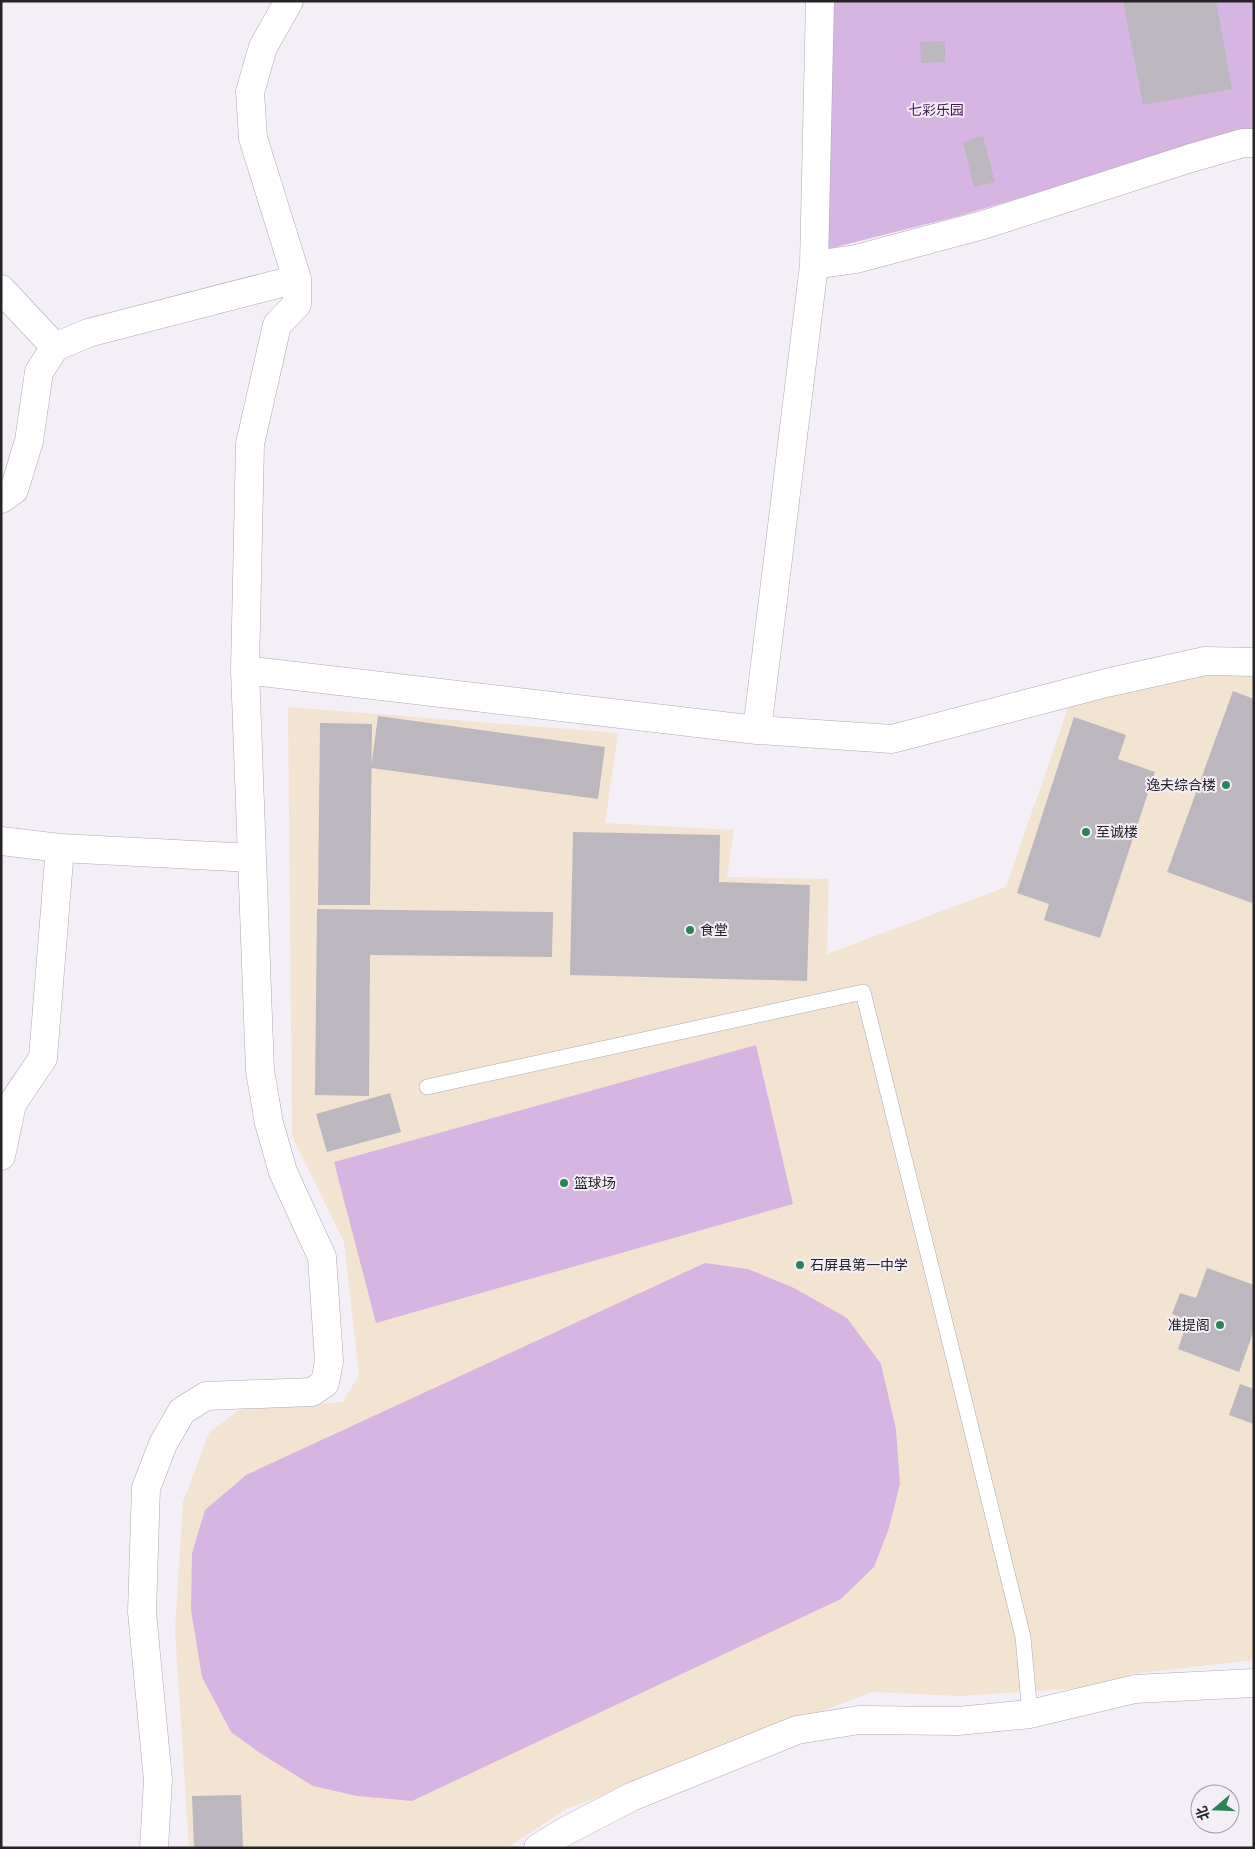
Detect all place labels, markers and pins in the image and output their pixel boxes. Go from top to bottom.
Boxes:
place label: 逸夫综合楼 [1146,776,1216,794]
marker: 逸夫综合楼 [1220,779,1232,791]
place label: 至诚楼 [1096,823,1138,841]
marker: 至诚楼 [1080,826,1092,838]
place label: 食堂 [700,921,728,939]
marker: 食堂 [684,924,696,936]
place label: 篮球场 [574,1174,616,1192]
marker: 篮球场 [558,1177,570,1189]
place label: 石屏县第一中学 [810,1256,908,1274]
marker: 石屏县第一中学 [794,1259,806,1271]
place label: 准提阁 [1168,1316,1210,1334]
marker: 准提阁 [1214,1319,1226,1331]

